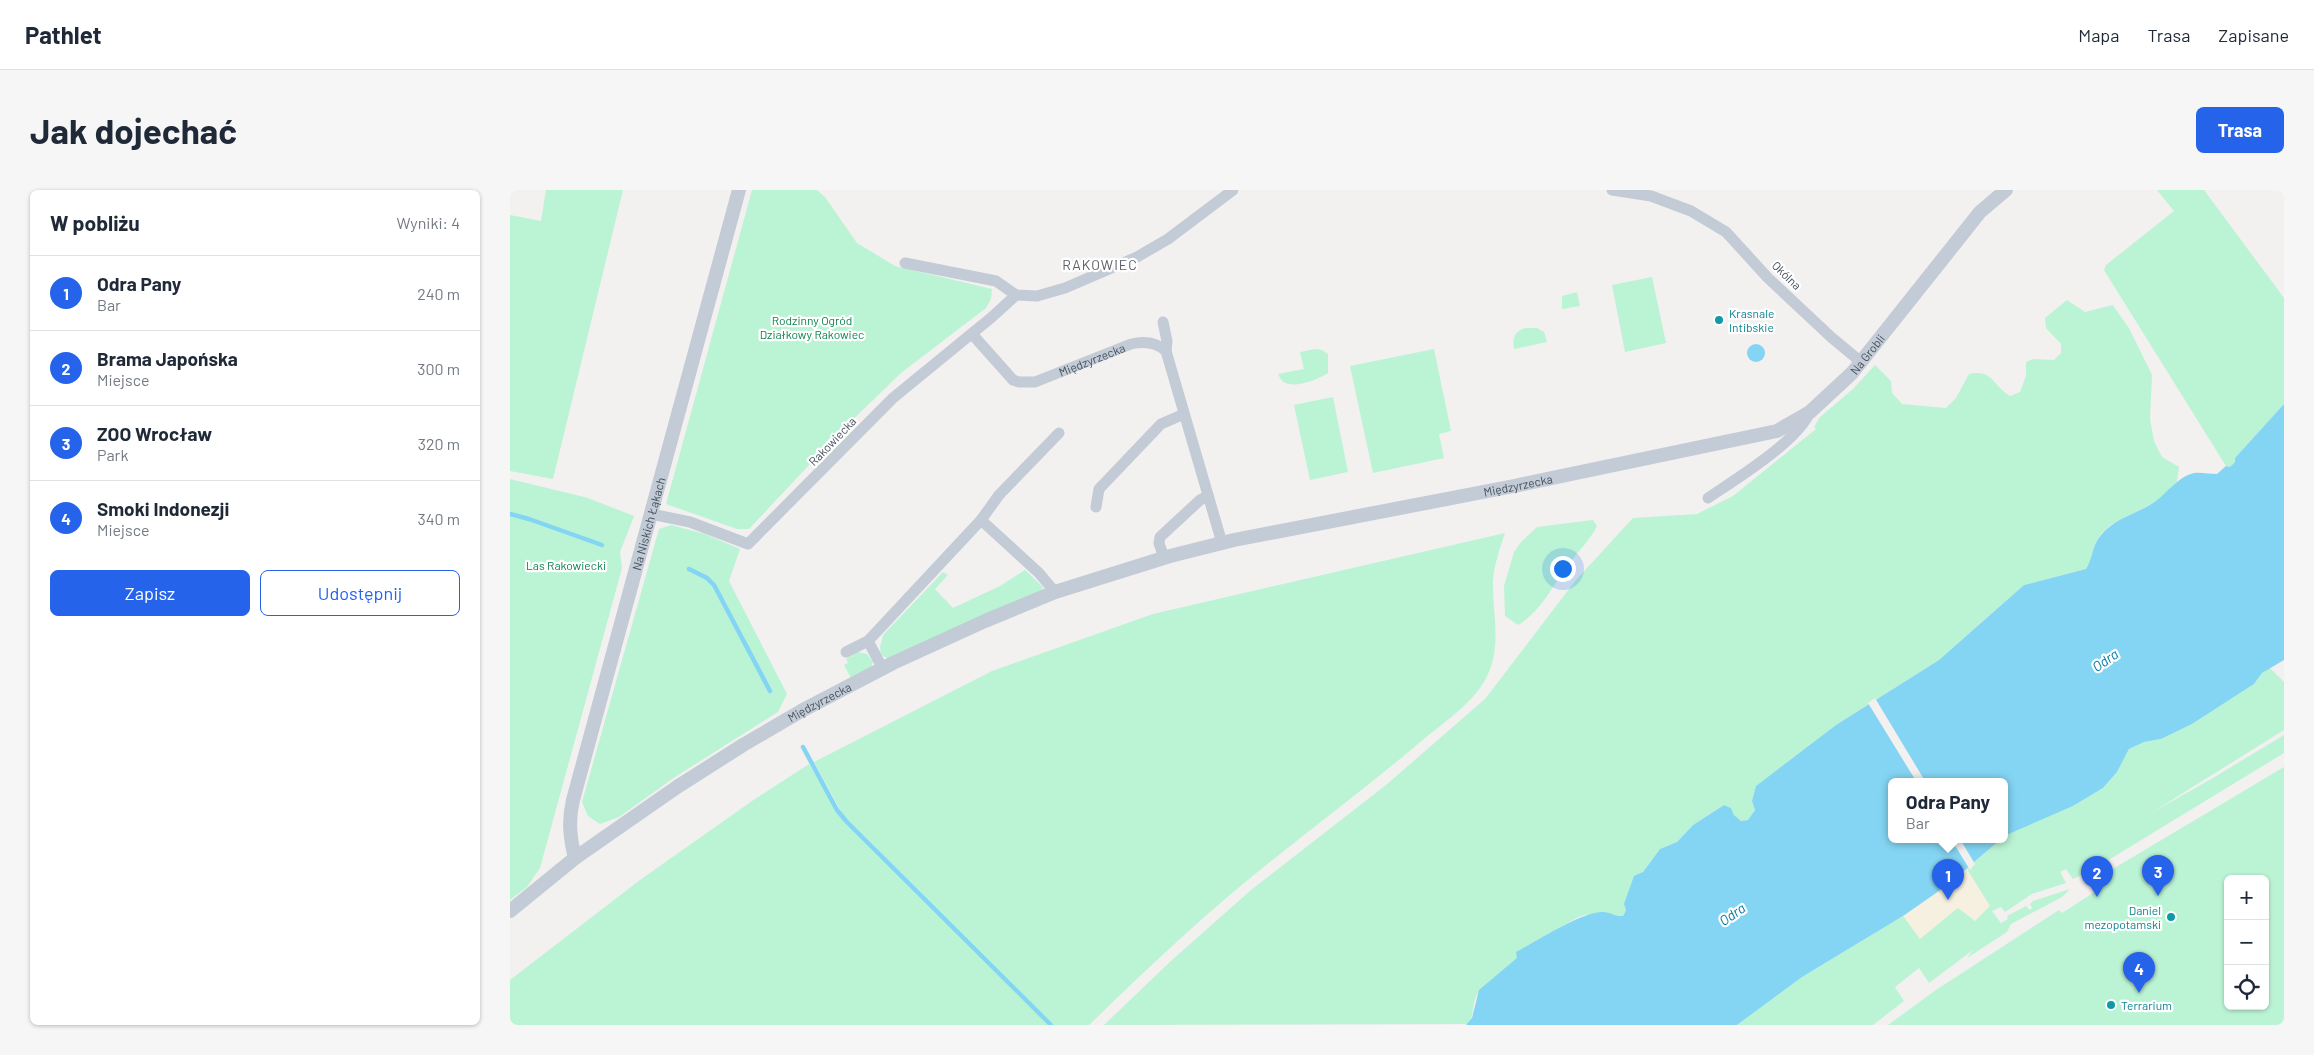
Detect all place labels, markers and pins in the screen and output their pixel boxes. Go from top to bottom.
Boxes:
place label: Krasnale Intibskie [1729,306,1774,334]
marker: Krasnale Intibskie [1713,314,1725,326]
pin: 3 [2142,855,2174,896]
pin: 2 [2081,856,2113,897]
pin: 1 [1932,859,1964,900]
place label: Daniel mezopotamski [2085,903,2161,931]
marker: Daniel mezopotamski [2165,911,2177,923]
pin: 4 [2123,952,2155,993]
place label: Terrarium [2121,998,2172,1012]
marker: Terrarium [2105,999,2117,1011]

